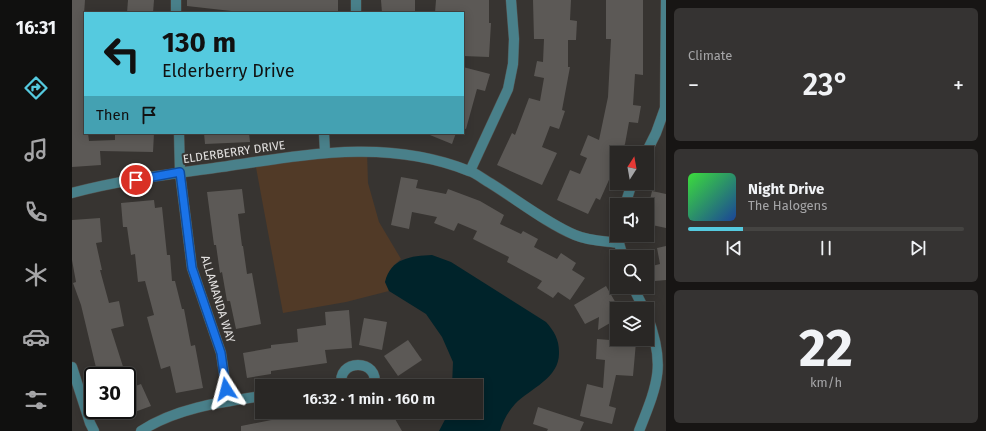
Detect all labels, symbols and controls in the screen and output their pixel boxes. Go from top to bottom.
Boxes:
text: 16:31 [16,17,56,39]
text: 130 m [162,26,236,59]
icon: left [96,28,148,80]
text: Climate [688,48,732,63]
text: Elderberry Drive [162,60,294,82]
text: 23° [803,67,849,103]
text: − [688,72,699,99]
text: + [953,72,964,99]
icon: directions [22,74,50,102]
icon: arrive [138,104,160,126]
text: Then [96,106,130,124]
icon: music [22,136,50,164]
street label: ELDERBERRY DRIVE [182,138,286,166]
north arrow [610,146,654,190]
map controls [610,146,654,346]
pin [119,163,153,197]
icon: arrive [125,169,147,191]
text: Night Drive [748,180,824,198]
icon: phone [22,198,50,226]
button: sound [610,198,654,242]
text: The Halogens [748,198,827,213]
icon: previous [723,237,745,259]
icon: pause [815,237,837,259]
icon: next [907,237,929,259]
button: search [610,250,654,294]
street label: ALLAMANDA WAY [198,254,238,345]
icon: climate [22,261,50,289]
button: layers [610,302,654,346]
text: 22 [799,317,853,380]
icon: car [22,323,50,351]
speed limit sign: 30 [84,367,136,419]
position arrow [205,368,247,410]
text: km/h [810,375,842,390]
icon: filters [22,386,50,414]
text: 16:32 · 1 min · 160 m [303,390,435,408]

